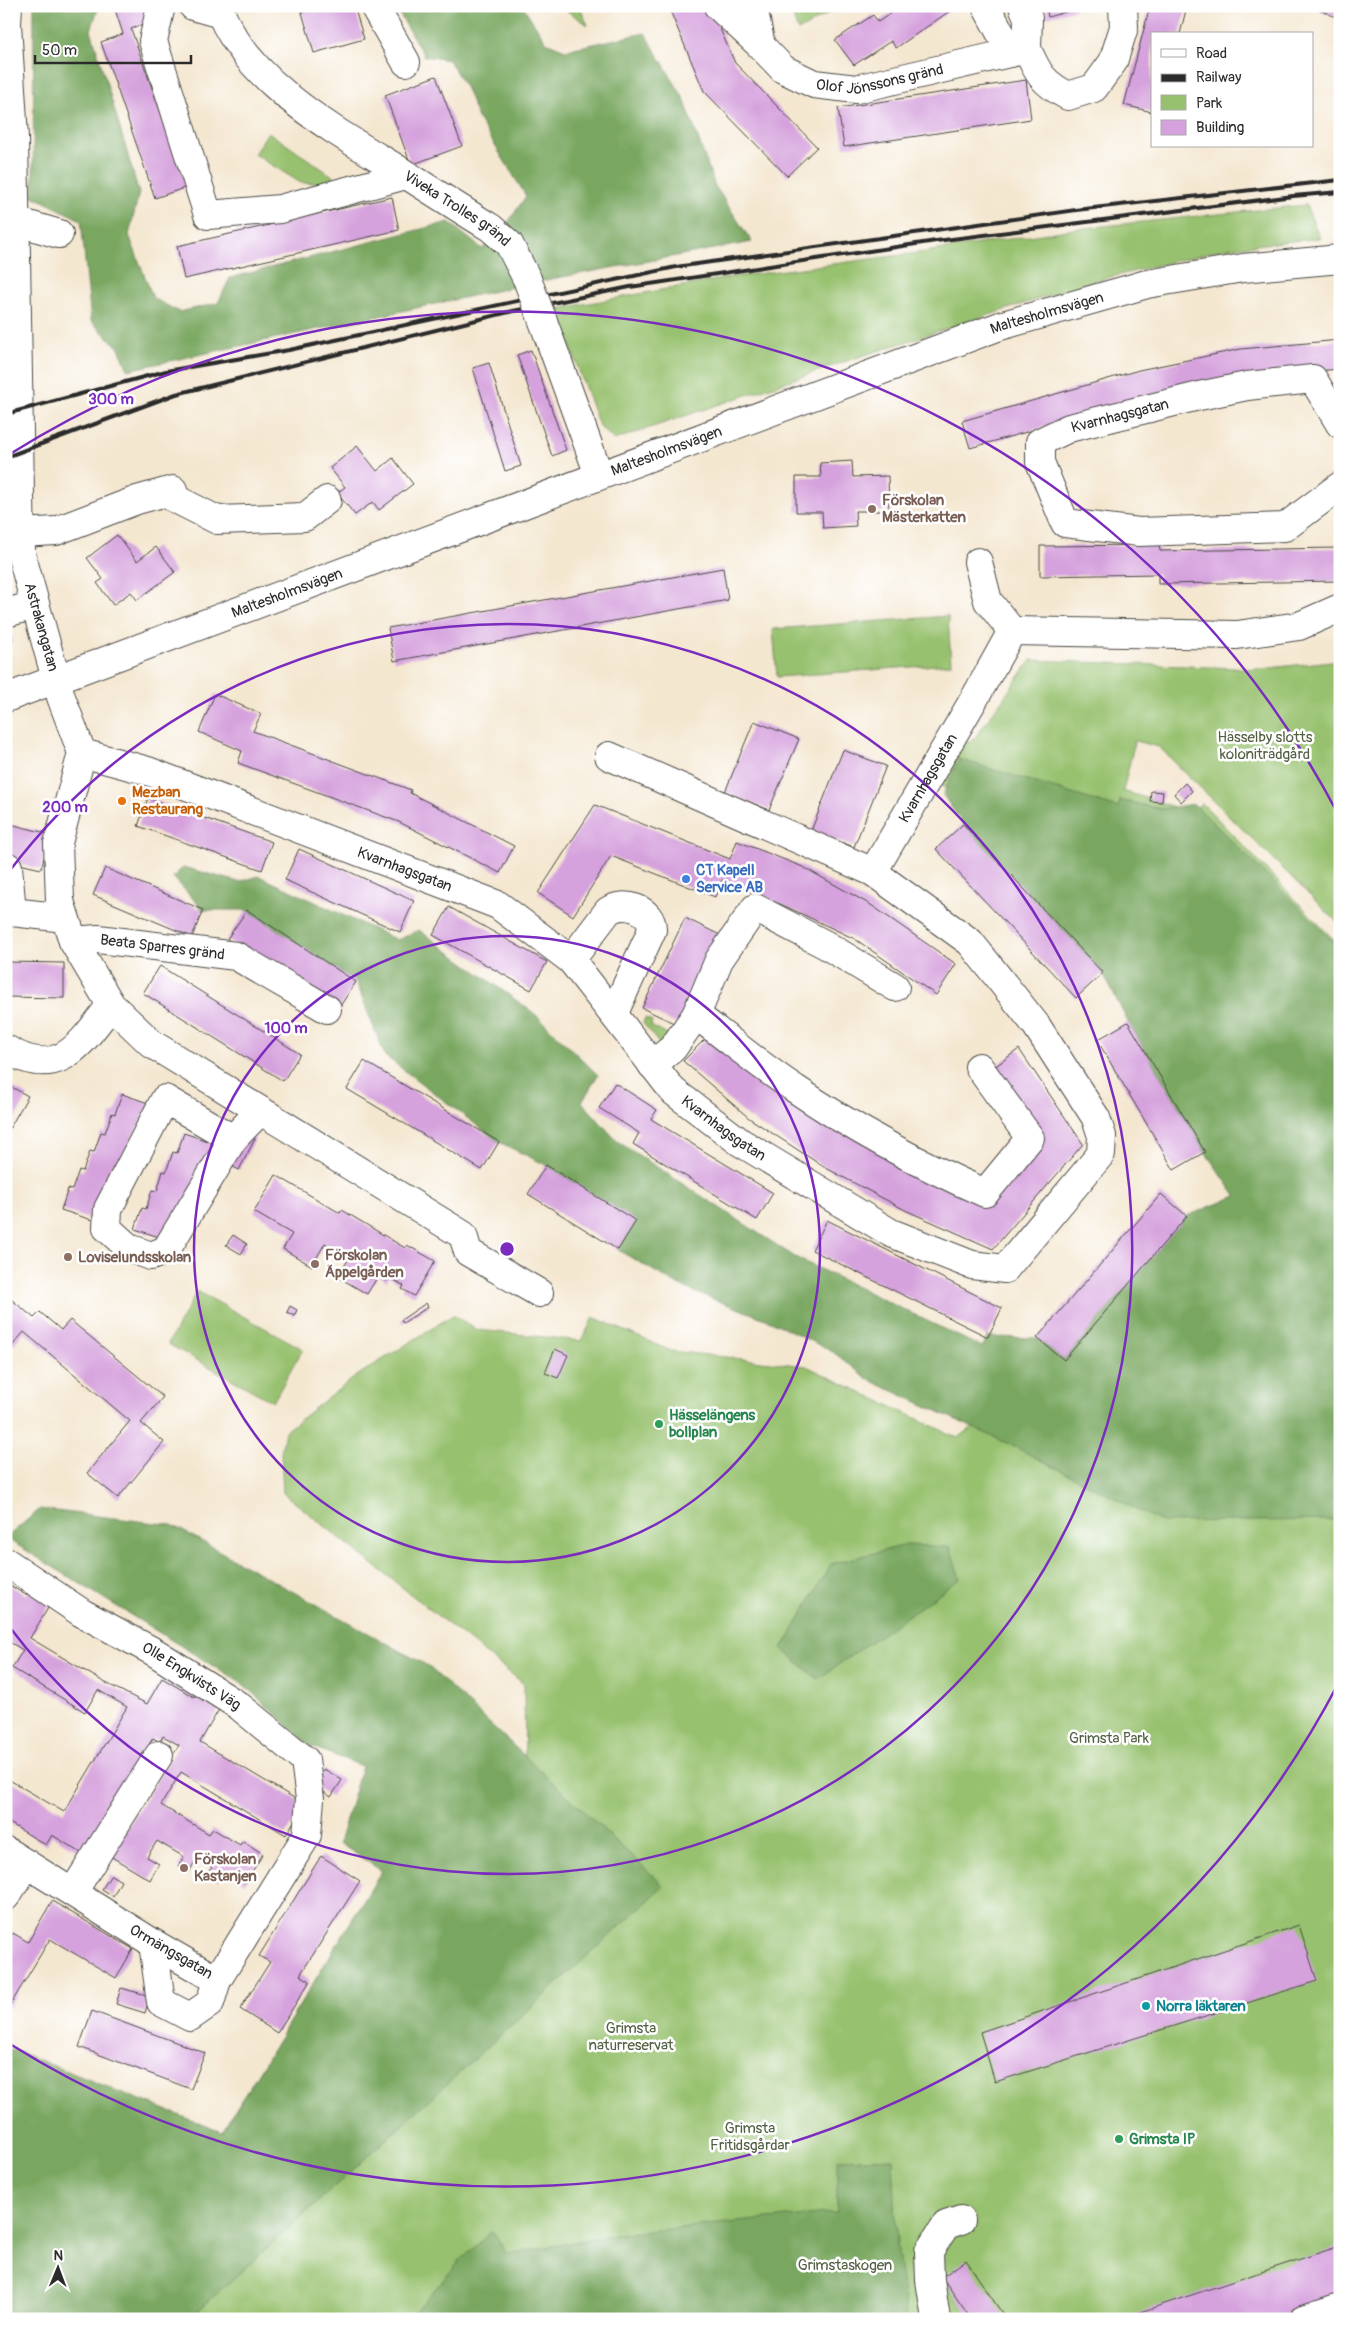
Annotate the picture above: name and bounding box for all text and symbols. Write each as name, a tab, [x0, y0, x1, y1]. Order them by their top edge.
scale bar	[35, 32, 191, 64]
legend	[1151, 32, 1314, 148]
text: 50 m	[42, 41, 77, 60]
text: Road	[1196, 44, 1227, 63]
street label: Olof Jönssons gränd	[815, 59, 945, 99]
text: Railway	[1196, 68, 1242, 87]
text: Park	[1196, 94, 1223, 113]
text: Building	[1196, 118, 1244, 137]
street label: Viveka Trolles gränd	[400, 166, 515, 251]
street label: Maltesholmsvägen	[987, 287, 1106, 338]
text: 300 m	[88, 390, 134, 409]
street label: Kvarnhagsgatan	[1069, 395, 1171, 437]
street label: Maltesholmsvägen	[608, 421, 724, 480]
place label: Förskolan Mästerkatten	[882, 491, 966, 527]
marker: Förskolan Mästerkatten	[866, 503, 878, 515]
street label: Maltesholmsvägen	[229, 563, 345, 622]
street label: Astrakangatan	[20, 580, 63, 673]
park label: Hässelby slotts koloniträdgård	[1217, 728, 1313, 764]
street label: Kvarnhagsgatan	[894, 730, 961, 826]
place label: Mezban Restaurang	[132, 783, 203, 819]
marker: Mezban Restaurang	[116, 795, 128, 807]
text: 200 m	[42, 798, 88, 817]
street label: Kvarnhagsgatan	[355, 843, 455, 896]
place label: CT Kapell Service AB	[696, 861, 764, 897]
marker: CT Kapell Service AB	[680, 873, 692, 885]
street label: Beata Sparres gränd	[99, 930, 226, 964]
text: 100 m	[265, 1019, 307, 1038]
street label: Kvarnhagsgatan	[677, 1091, 769, 1165]
centre of rings	[498, 1240, 516, 1258]
place label: Förskolan Äppelgården	[325, 1246, 404, 1282]
place label: Loviselundsskolan	[78, 1248, 192, 1267]
marker: Loviselundsskolan	[62, 1251, 74, 1263]
marker: Förskolan Äppelgården	[309, 1258, 321, 1270]
place label: Hässelängens bollplan	[669, 1406, 755, 1442]
marker: Hässelängens bollplan	[653, 1418, 665, 1430]
street label: Olle Engkvists Väg	[139, 1638, 245, 1714]
park label: Grimsta Park	[1069, 1729, 1150, 1748]
place label: Förskolan Kastanjen	[194, 1850, 257, 1886]
marker: Förskolan Kastanjen	[178, 1862, 190, 1874]
street label: Ormängsgatan	[126, 1920, 216, 1984]
place label: Norra läktaren	[1156, 1997, 1246, 2016]
marker: Norra läktaren	[1140, 2000, 1152, 2012]
park label: Grimsta naturreservat	[588, 2019, 675, 2055]
park label: Grimsta Fritidsgårdar	[710, 2119, 791, 2155]
place label: Grimsta IP	[1129, 2130, 1195, 2149]
marker: Grimsta IP	[1113, 2133, 1125, 2145]
north arrow	[32, 2242, 82, 2292]
text: N	[53, 2247, 63, 2264]
park label: Grimstaskogen	[798, 2256, 892, 2275]

